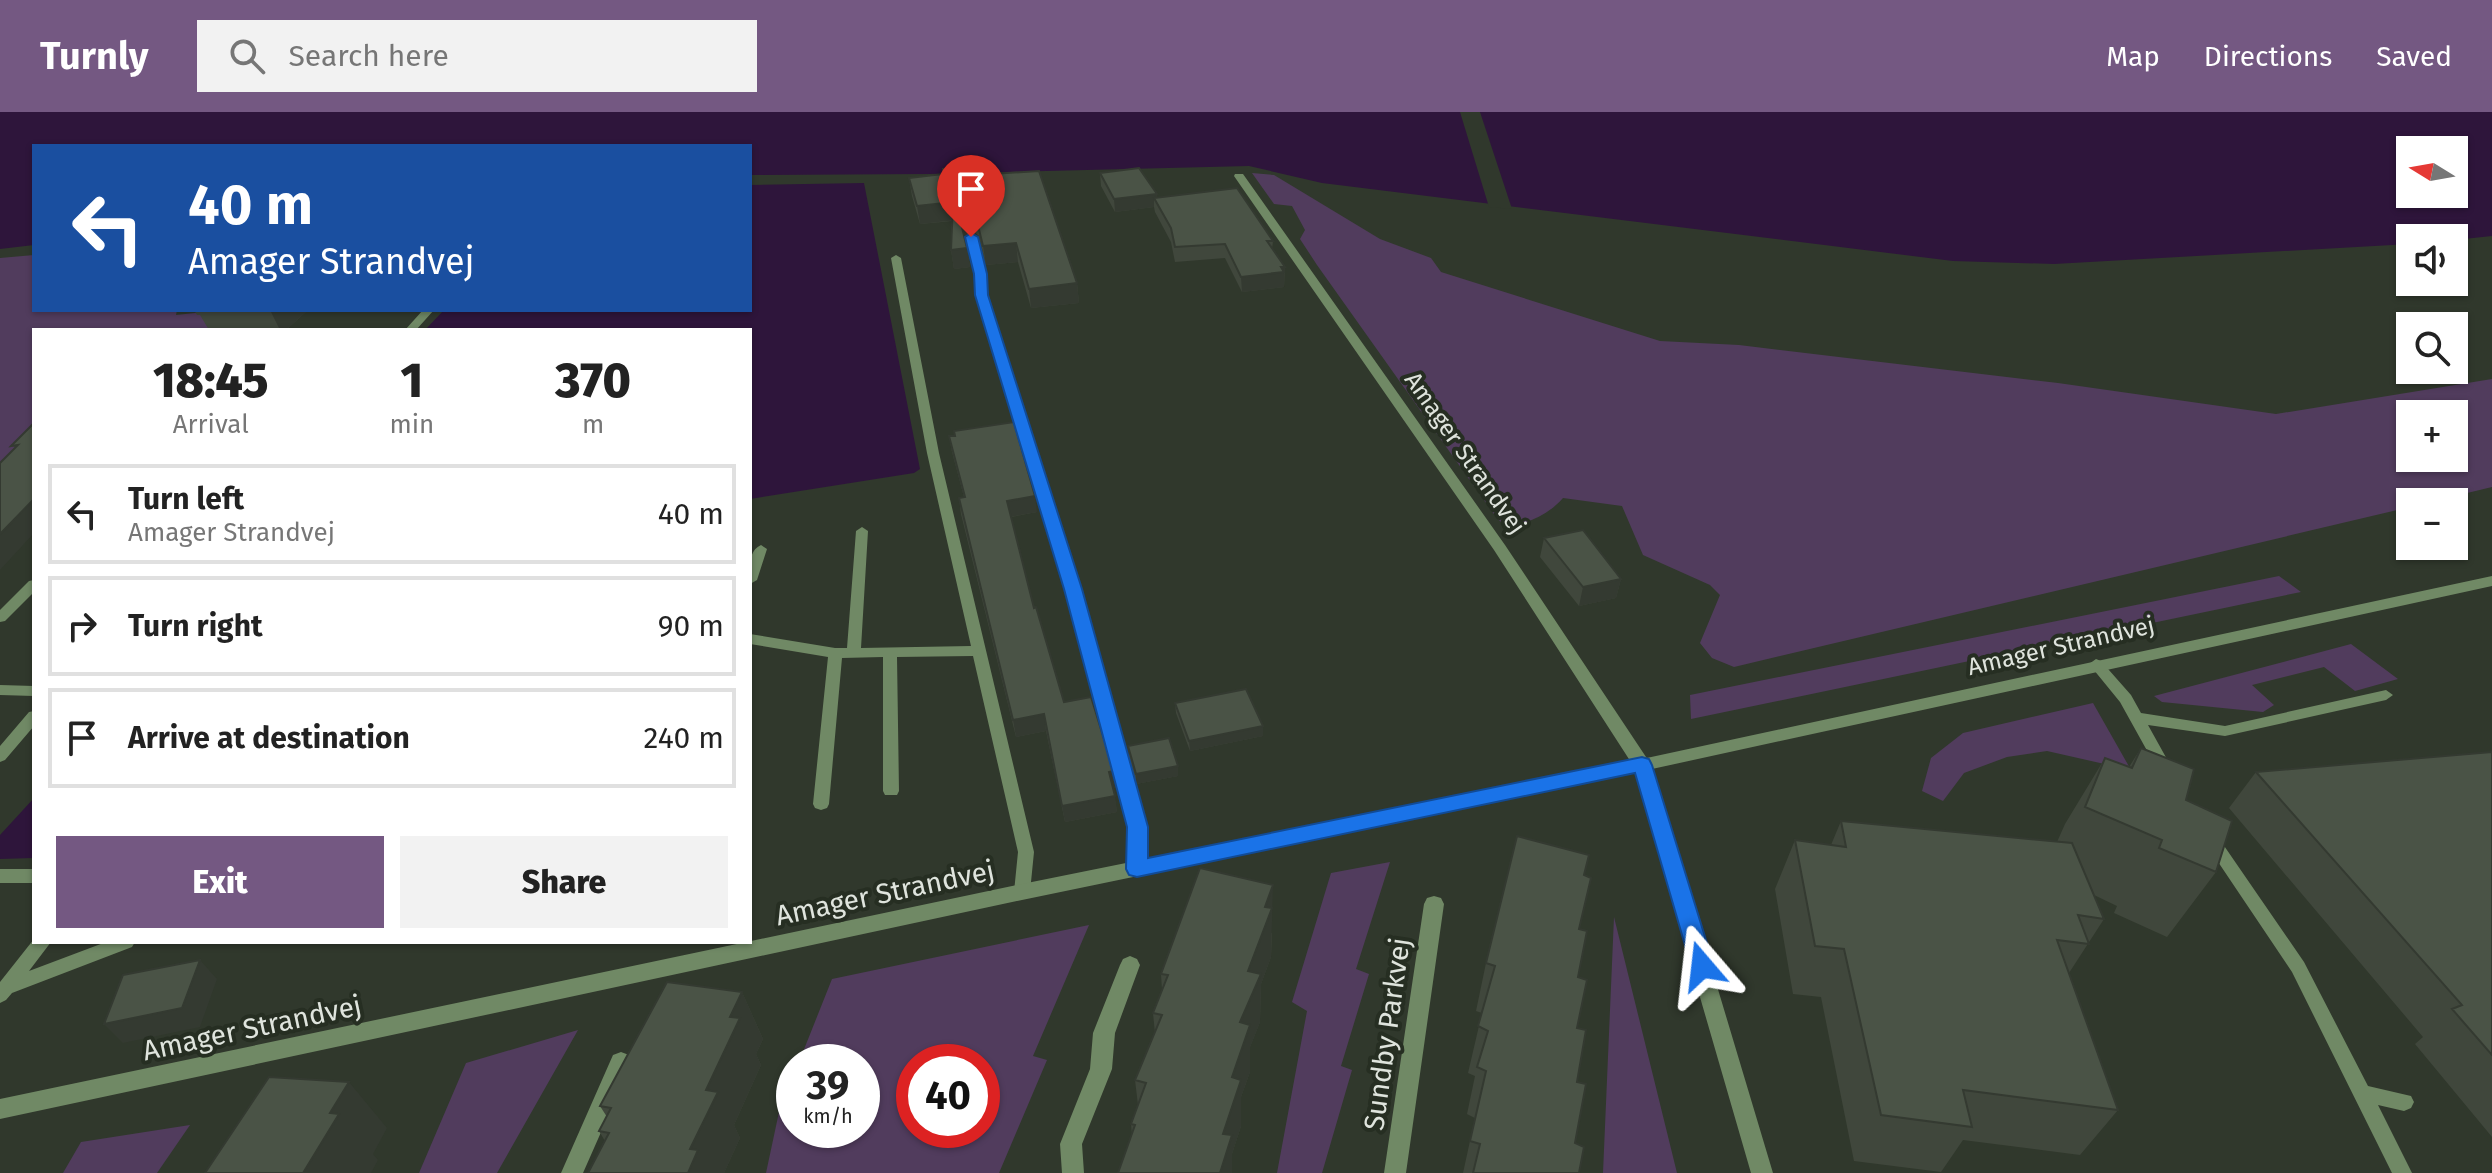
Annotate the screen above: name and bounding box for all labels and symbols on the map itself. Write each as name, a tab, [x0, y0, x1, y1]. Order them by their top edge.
north arrow	[2396, 136, 2468, 208]
pin	[937, 155, 1005, 237]
street label: Amager Strandvej	[1399, 367, 1531, 539]
street label: Amager Strandvej	[1965, 611, 2157, 681]
street label: Amager Strandvej	[773, 854, 997, 932]
position arrow	[1660, 924, 1744, 1008]
street label: Sundby Parkvej	[1357, 936, 1417, 1132]
street label: Amager Strandvej	[140, 989, 364, 1067]
speed limit sign: 40	[896, 1044, 1000, 1148]

